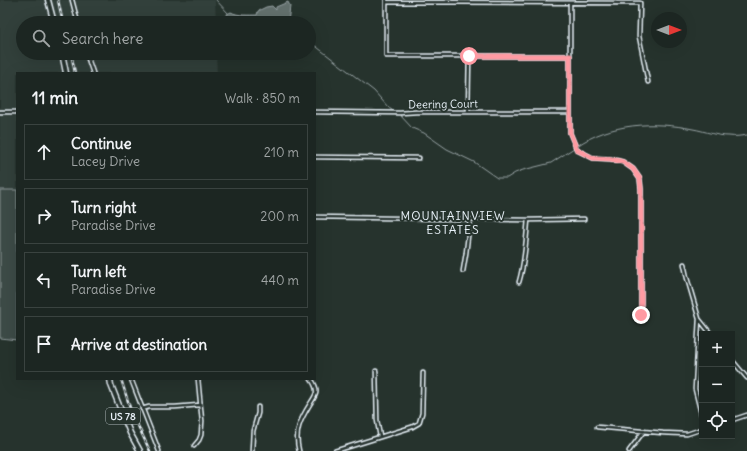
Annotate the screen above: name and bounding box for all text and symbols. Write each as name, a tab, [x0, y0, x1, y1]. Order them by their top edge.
north arrow	[651, 12, 687, 48]
search box	[16, 16, 316, 60]
icon: search	[30, 27, 52, 49]
text: Search here	[62, 29, 143, 48]
route start	[460, 47, 478, 65]
text: 11 min	[32, 87, 78, 109]
text: Walk · 850 m	[225, 90, 300, 107]
street label: Deering Court	[408, 96, 478, 112]
text: Continue	[71, 134, 132, 153]
icon: ahead	[33, 141, 55, 163]
text: 210 m	[264, 144, 299, 161]
text: Lacey Drive	[71, 153, 140, 170]
text: Turn right	[71, 198, 136, 217]
icon: right	[33, 205, 55, 227]
text: 200 m	[260, 208, 299, 225]
district label: MOUNTAINVIEW ESTATES	[400, 208, 506, 237]
text: Paradise Drive	[71, 217, 156, 234]
text: Turn left	[71, 262, 126, 281]
icon: left	[33, 269, 55, 291]
text: 440 m	[261, 272, 299, 289]
text: Paradise Drive	[71, 281, 156, 298]
route end	[632, 306, 650, 324]
map controls	[699, 331, 735, 439]
button: +	[699, 331, 735, 367]
icon: arrive	[33, 333, 55, 355]
text: Arrive at destination	[71, 335, 207, 354]
button: −	[699, 367, 735, 403]
button: locate	[699, 403, 735, 439]
road number: US 78	[106, 408, 140, 424]

